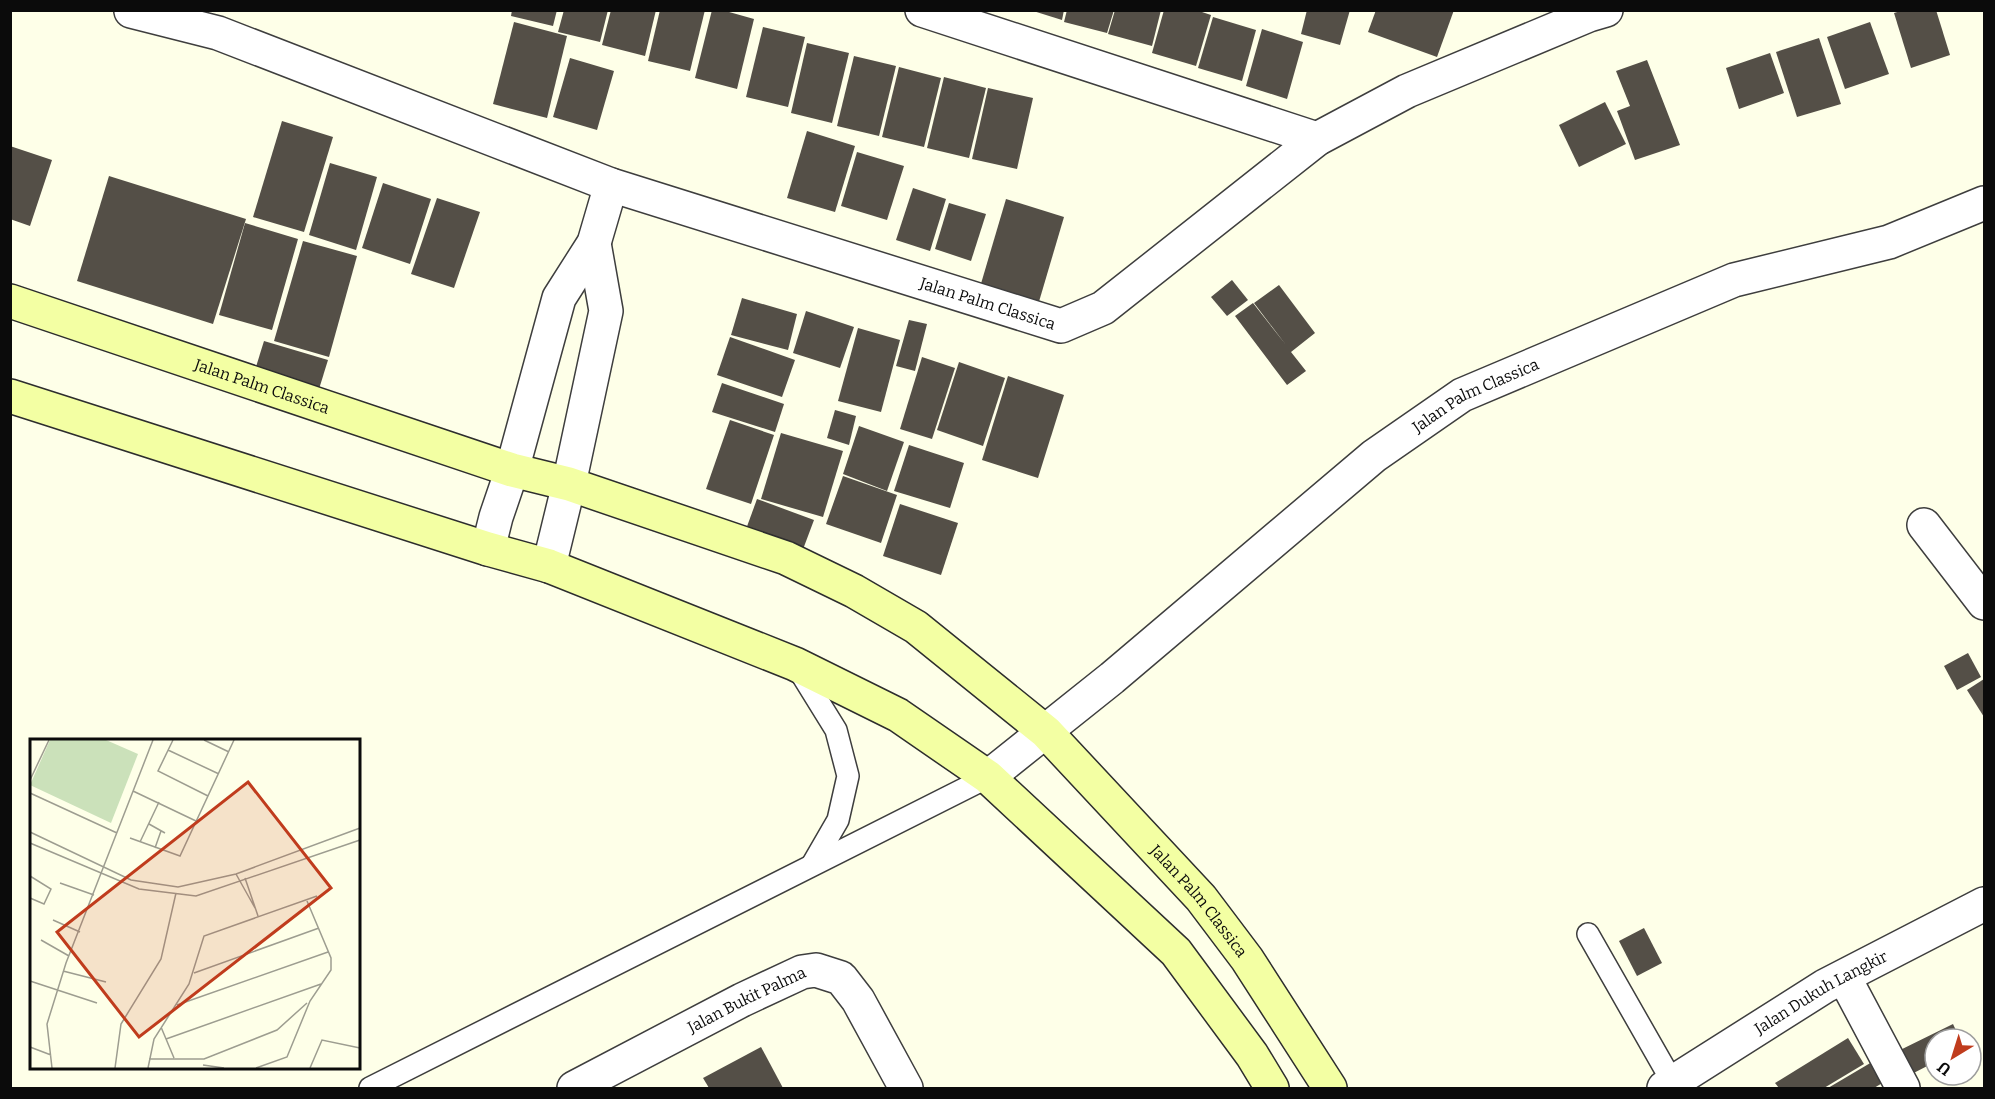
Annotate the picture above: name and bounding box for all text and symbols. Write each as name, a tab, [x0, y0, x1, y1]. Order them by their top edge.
street label: Jalan Palm Classica	[917, 273, 1058, 333]
street label: Jalan Palm Classica	[191, 354, 332, 417]
street label: Jalan Palm Classica	[1408, 354, 1542, 437]
inset map	[30, 739, 360, 1069]
street label: Jalan Palm Classica	[1146, 840, 1252, 961]
street label: Jalan Dukuh Langkir	[1750, 946, 1890, 1038]
street label: Jalan Bukit Palma	[683, 962, 809, 1037]
north arrow	[1923, 1027, 1983, 1087]
text: U	[1933, 1057, 1955, 1080]

